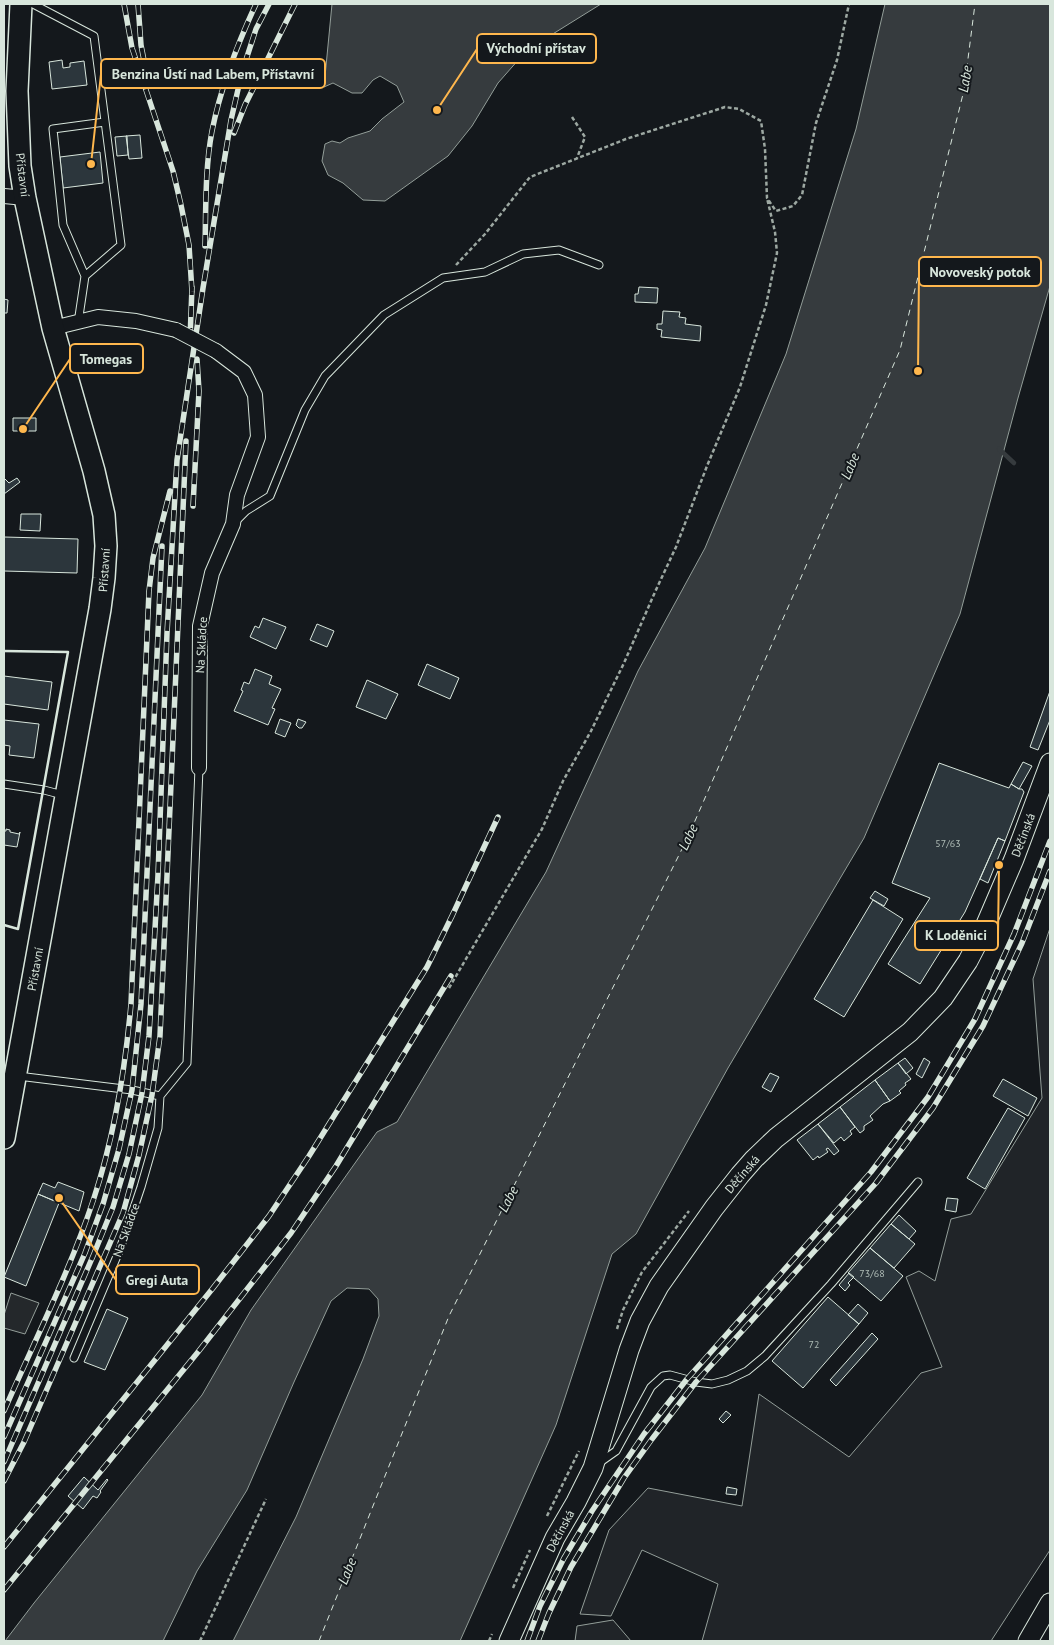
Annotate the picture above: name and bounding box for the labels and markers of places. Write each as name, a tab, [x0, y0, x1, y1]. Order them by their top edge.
callout: Východní přístav	[477, 34, 596, 63]
callout: Benzina Ústí nad Labem, Přístavní	[101, 59, 325, 88]
callout: Novoveský potok	[919, 257, 1041, 286]
callout: Tomegas	[70, 344, 143, 373]
callout: K Loděnici	[915, 921, 998, 950]
callout: Gregi Auta	[116, 1265, 199, 1294]

